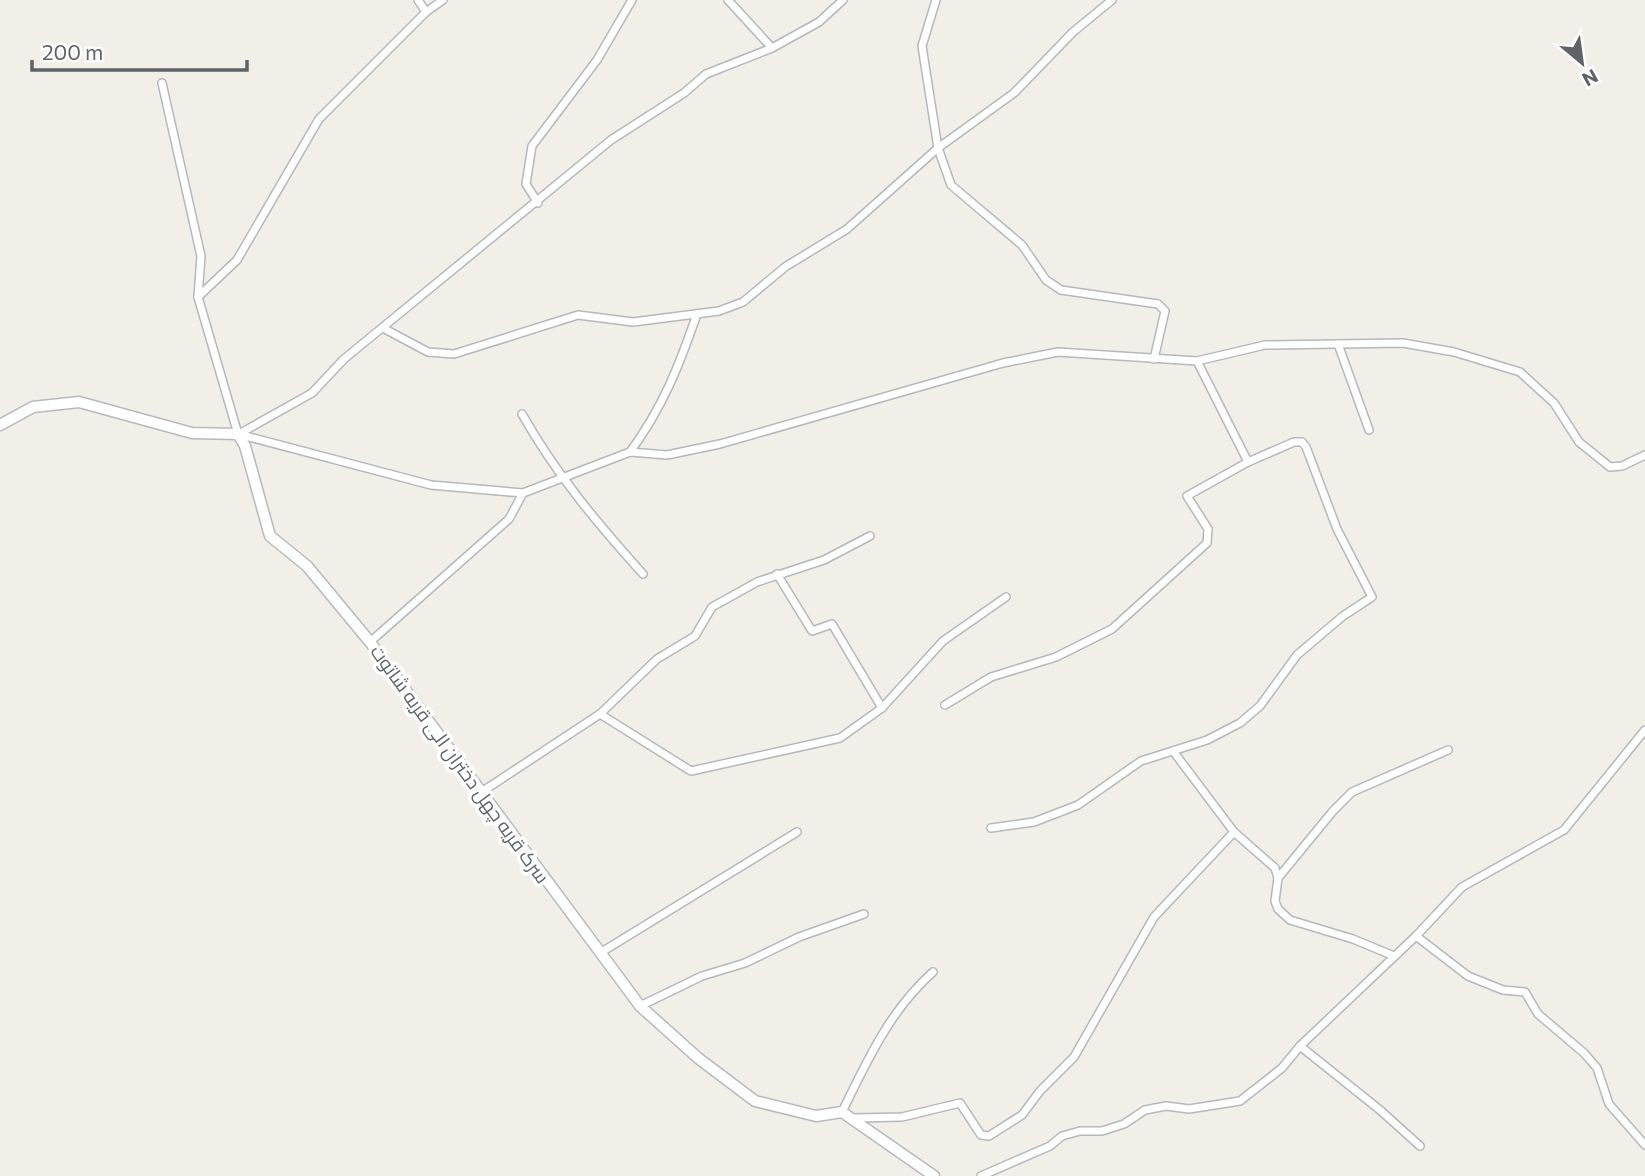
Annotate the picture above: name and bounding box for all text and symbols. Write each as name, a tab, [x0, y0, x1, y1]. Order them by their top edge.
scale bar	[32, 28, 247, 72]
north arrow	[1547, 28, 1617, 98]
text: 200 m	[42, 39, 103, 64]
text: N	[1579, 65, 1602, 92]
street label: سرک قریه چهل دختران الی قریه شاتوت	[365, 640, 555, 889]

